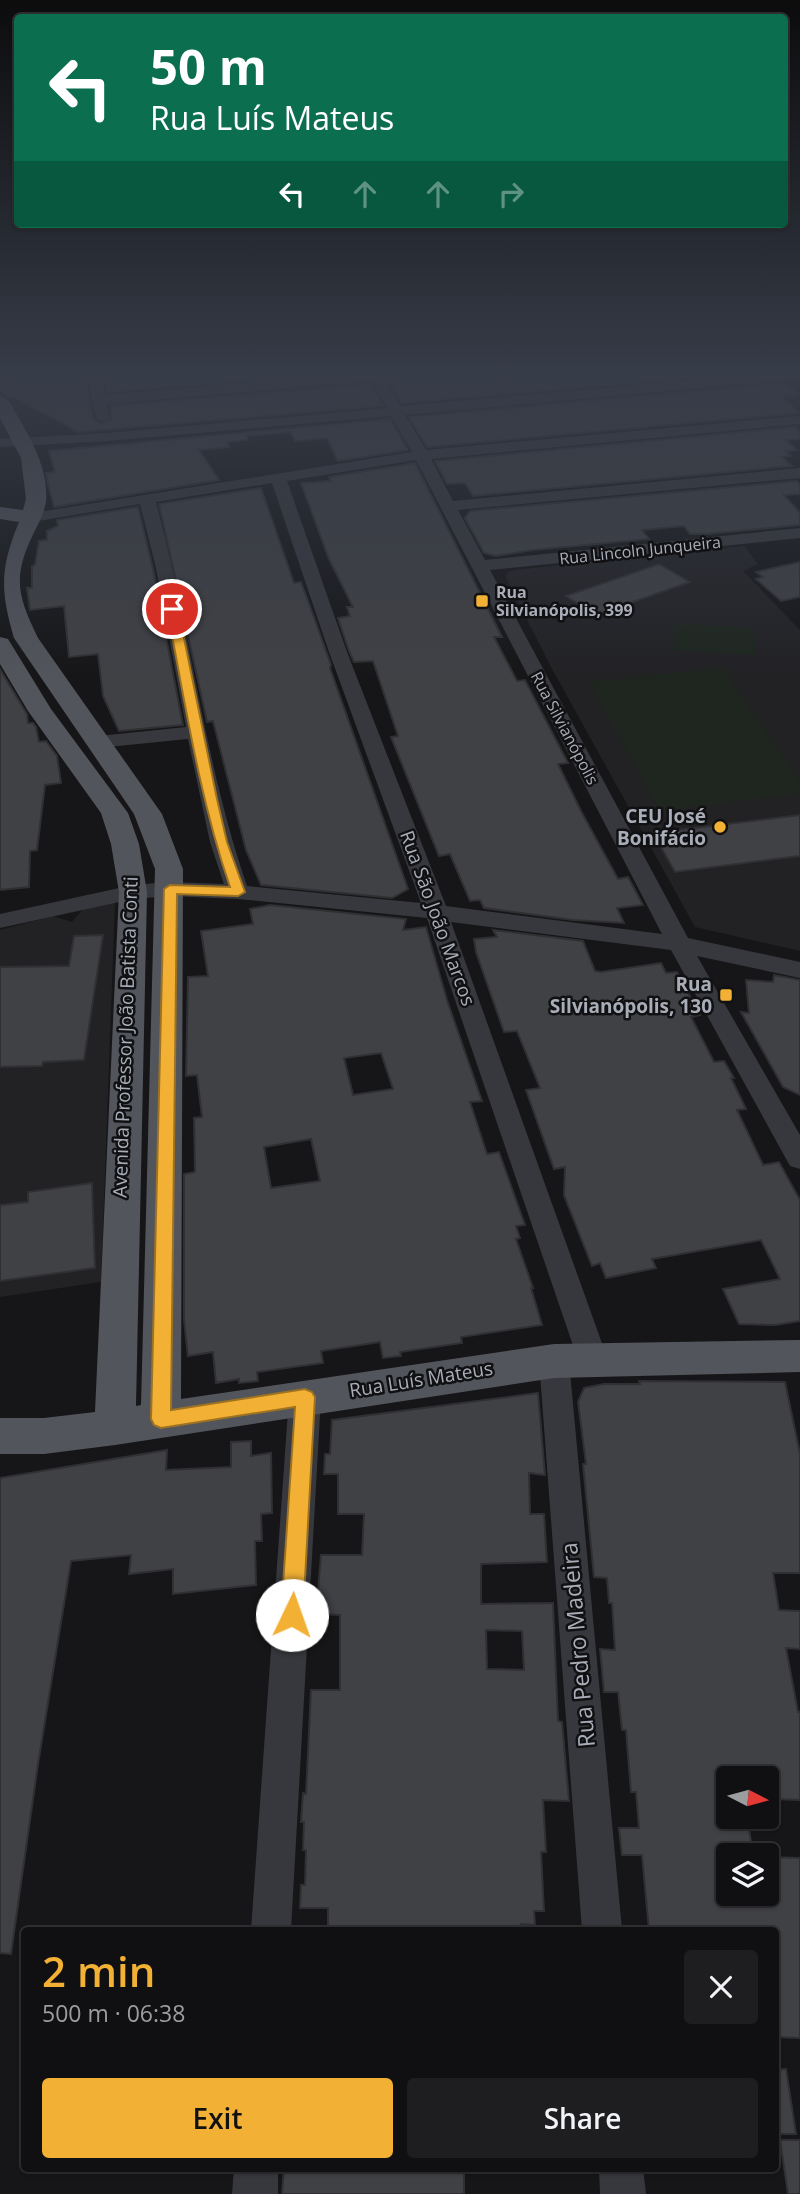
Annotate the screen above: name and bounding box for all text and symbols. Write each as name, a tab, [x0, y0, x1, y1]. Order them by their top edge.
text: 50 m	[150, 33, 267, 99]
icon: left	[35, 42, 126, 133]
text: Rua Luís Mateus	[150, 96, 394, 139]
icon: left	[273, 175, 311, 213]
icon: ahead	[346, 175, 384, 213]
icon: ahead	[419, 175, 457, 213]
icon: right	[492, 175, 530, 213]
street label: Rua Lincoln Junqueira	[558, 531, 722, 569]
pin	[142, 579, 202, 639]
place label: Rua Silvianópolis, 399	[496, 581, 633, 621]
icon: arrive	[153, 590, 191, 628]
marker: Rua Silvianópolis, 399	[474, 593, 490, 609]
street label: Rua Silvianópolis	[526, 668, 604, 788]
place label: CEU José Bonifácio	[617, 803, 706, 851]
marker: CEU José Bonifácio	[712, 819, 728, 835]
street label: Rua São João Marcos	[394, 827, 482, 1009]
street label: Avenida Professor João Batista Conti	[106, 876, 144, 1198]
place label: Rua Silvianópolis, 130	[550, 971, 712, 1019]
marker: Rua Silvianópolis, 130	[718, 987, 734, 1003]
street label: Rua Luís Mateus	[347, 1355, 495, 1403]
street label: Rua Pedro Madeira	[552, 1541, 602, 1749]
position arrow	[255, 1578, 329, 1652]
north arrow	[716, 1766, 779, 1829]
map controls	[716, 1766, 779, 1906]
button: layers	[716, 1843, 779, 1906]
text: 2 min	[42, 1942, 155, 1999]
button: close	[684, 1950, 758, 2024]
text: 500 m · 06:38	[42, 1997, 185, 2029]
button: Exit	[42, 2078, 393, 2158]
button: Share	[407, 2078, 758, 2158]

